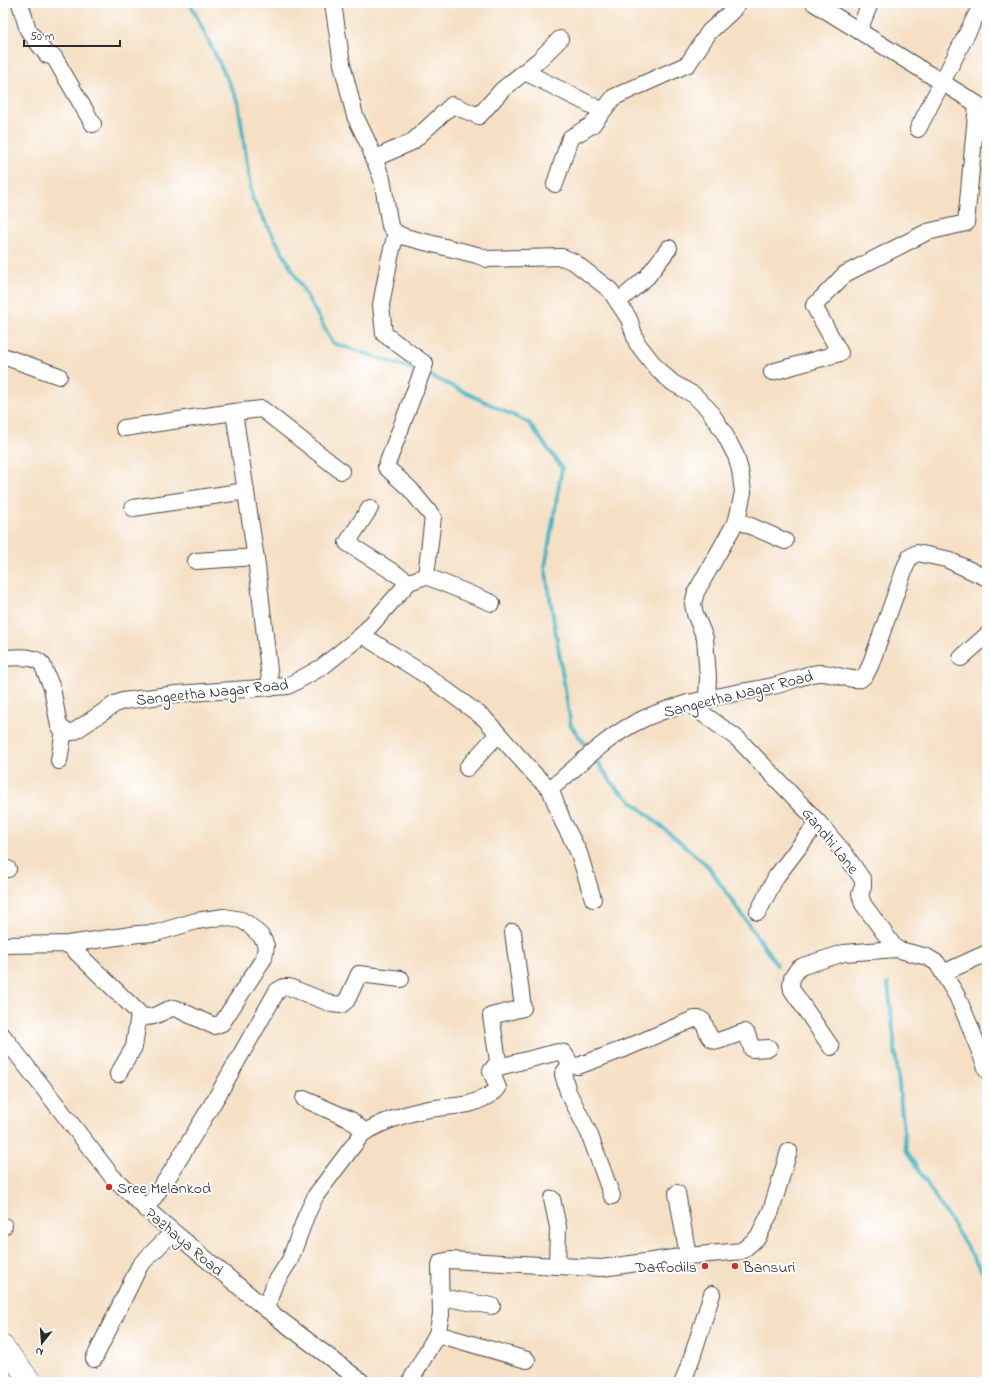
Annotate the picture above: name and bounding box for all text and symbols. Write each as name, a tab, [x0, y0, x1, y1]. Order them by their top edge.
scale bar	[24, 22, 120, 48]
text: 50 m	[30, 28, 54, 46]
street label: Sangeetha Nagar Road	[661, 665, 816, 725]
street label: Sangeetha Nagar Road	[135, 673, 290, 713]
street label: Gandhi Lane	[795, 803, 864, 880]
place label: Sree Melankod	[117, 1177, 211, 1201]
marker: Sree Melankod	[104, 1182, 114, 1192]
street label: Pazhaya Road	[139, 1202, 228, 1283]
place label: Daffodils	[634, 1256, 697, 1280]
place label: Bansuri	[742, 1256, 796, 1280]
marker: Daffodils	[700, 1261, 710, 1271]
marker: Bansuri	[730, 1261, 740, 1271]
north arrow	[22, 1323, 62, 1363]
text: N	[33, 1343, 45, 1360]

